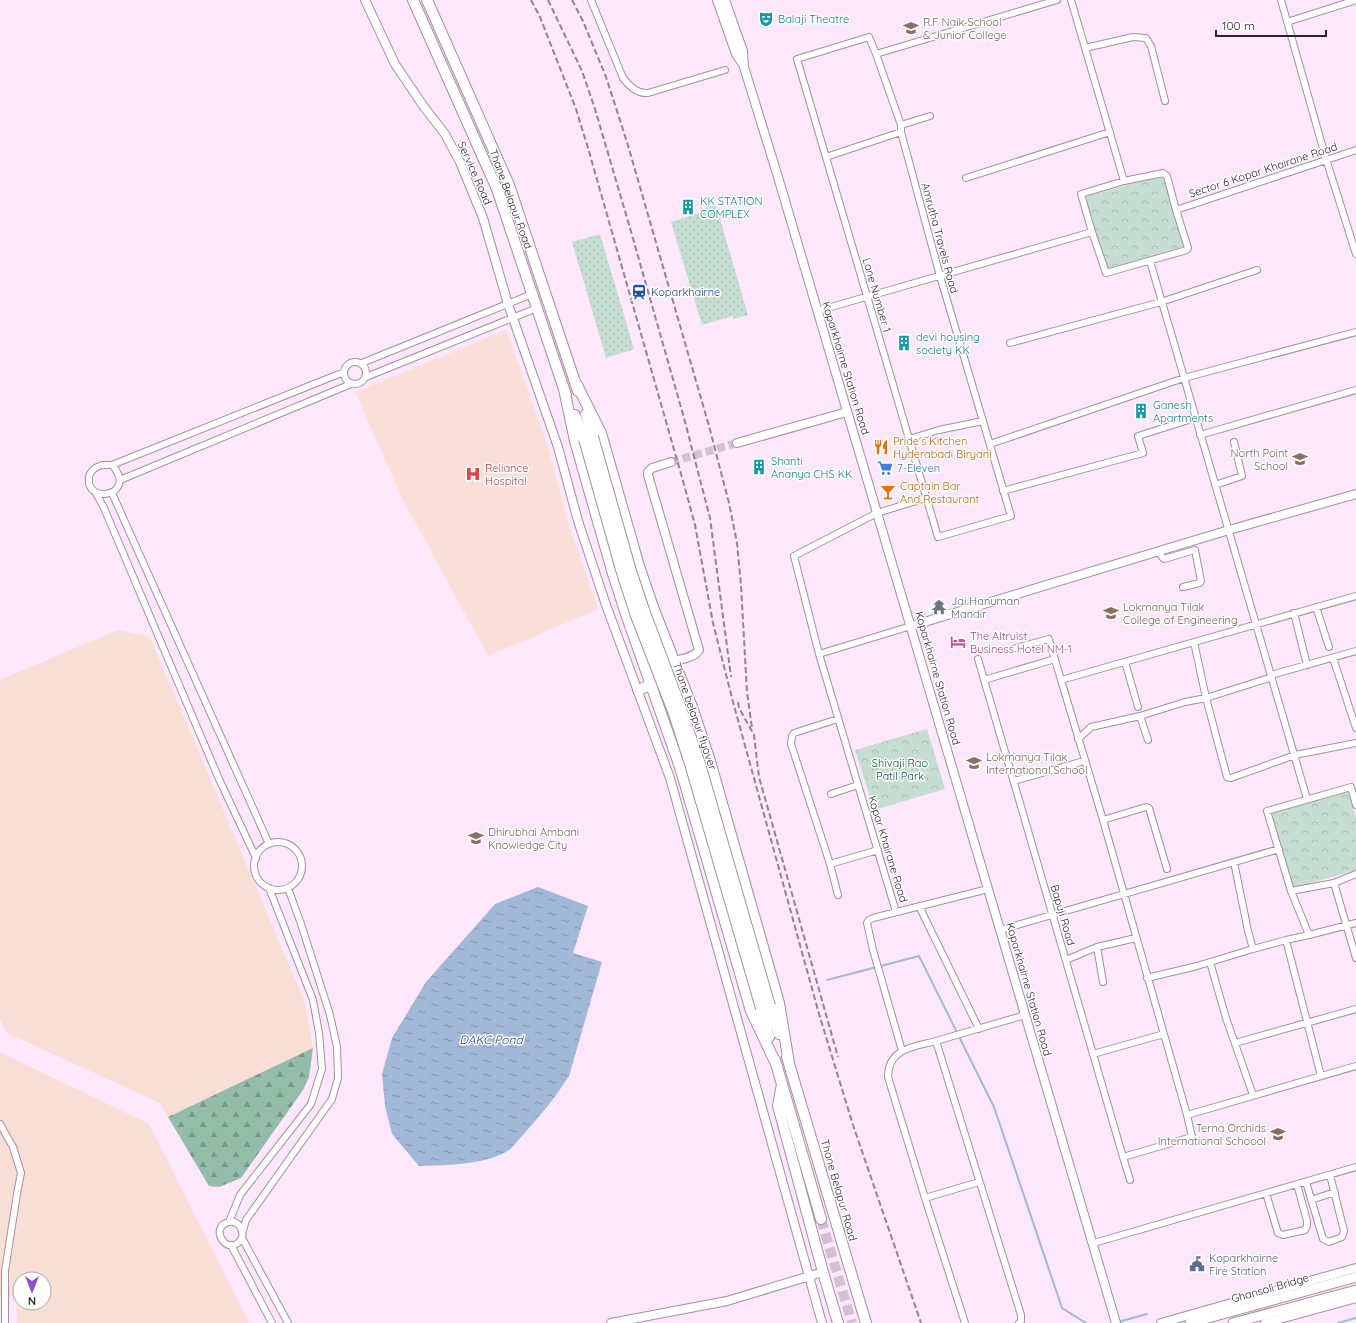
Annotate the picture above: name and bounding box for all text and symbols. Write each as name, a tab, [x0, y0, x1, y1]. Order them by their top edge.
theatre icon: Balaji Theatre	[757, 10, 775, 28]
place label: Balaji Theatre	[778, 12, 849, 26]
scale bar	[1216, 12, 1326, 38]
place label: R.F Naik School & Junior College	[923, 15, 1006, 42]
text: 100 m	[1222, 18, 1255, 33]
school or university icon: R.F Naik School & Junior College	[902, 19, 920, 37]
street label: Service Road	[455, 139, 495, 207]
street label: Sector 6 Kopar Khairane Road	[1187, 139, 1339, 201]
street label: Thane Belapur Road	[486, 147, 536, 251]
street label: Amrutha Travels Road	[919, 181, 961, 295]
place label: KK STATION COMPLEX	[700, 194, 763, 221]
building icon: KK STATION COMPLEX	[679, 198, 697, 216]
street label: Lane Number 1	[860, 256, 894, 334]
station icon: Koparkhairne	[630, 283, 648, 301]
place label: Koparkhairne	[651, 285, 720, 299]
street label: Koparkhairne Station Road	[819, 300, 873, 436]
place label: devi housing society KK	[916, 330, 980, 357]
building icon: devi housing society KK	[895, 334, 913, 352]
place label: Ganesh Apartments	[1153, 398, 1213, 425]
building icon: Ganesh Apartments	[1132, 402, 1150, 420]
place label: Pride's Kitchen Hyderabadi Biryani	[893, 434, 992, 461]
restaurant icon: Pride's Kitchen Hyderabadi Biryani	[872, 438, 890, 456]
place label: North Point School	[1231, 446, 1288, 473]
school or university icon: North Point School	[1291, 450, 1309, 468]
place label: Shanti Ananya CHS KK	[771, 454, 853, 481]
building icon: Shanti Ananya CHS KK	[750, 458, 768, 476]
supermarket icon: 7-Eleven	[876, 459, 894, 477]
place label: Reliance Hospital	[485, 461, 528, 488]
place label: 7-Eleven	[897, 461, 940, 475]
hospital icon: Reliance Hospital	[464, 465, 482, 483]
place label: Captain Bar And Restaurant	[900, 479, 980, 506]
bar icon: Captain Bar And Restaurant	[879, 483, 897, 501]
place label: Jai Hanuman Mandir	[951, 594, 1020, 621]
temple icon: Jai Hanuman Mandir	[930, 598, 948, 616]
place label: Lokmanya Tilak College of Engineering	[1123, 600, 1238, 627]
school or university icon: Lokmanya Tilak College of Engineering	[1102, 604, 1120, 622]
street label: Koparkhairne Station Road	[912, 610, 964, 746]
place label: The Altruist Business Hotel NM-1	[970, 629, 1072, 656]
hotel icon: The Altruist Business Hotel NM-1	[949, 633, 967, 651]
street label: Thane belapur flyover	[670, 660, 720, 772]
place label: Lokmanya Tilak International School	[986, 750, 1088, 777]
school or university icon: Lokmanya Tilak International School	[965, 754, 983, 772]
park label: Shivaji Rao Patil Park	[872, 756, 928, 783]
street label: Kopar Khairane Road	[865, 794, 911, 904]
place label: Dhirubhai Ambani Knowledge City	[488, 825, 579, 852]
school or university icon: Dhirubhai Ambani Knowledge City	[467, 829, 485, 847]
street label: Bapuji Road	[1048, 883, 1078, 947]
street label: Koparkhairne Station Road	[1003, 921, 1055, 1057]
water label: DAKC Pond	[459, 1032, 525, 1047]
place label: Terna Orchids International Schoool	[1158, 1121, 1266, 1148]
school or university icon: Terna Orchids International Schoool	[1269, 1125, 1287, 1143]
street label: Thane Belapur Road	[818, 1138, 860, 1242]
place label: Koparkhairne Fire Station	[1209, 1251, 1278, 1278]
public building icon: Koparkhairne Fire Station	[1188, 1255, 1206, 1273]
street label: Ghansoli Bridge	[1230, 1270, 1310, 1306]
north arrow	[12, 1271, 52, 1311]
text: N	[28, 1294, 36, 1308]

